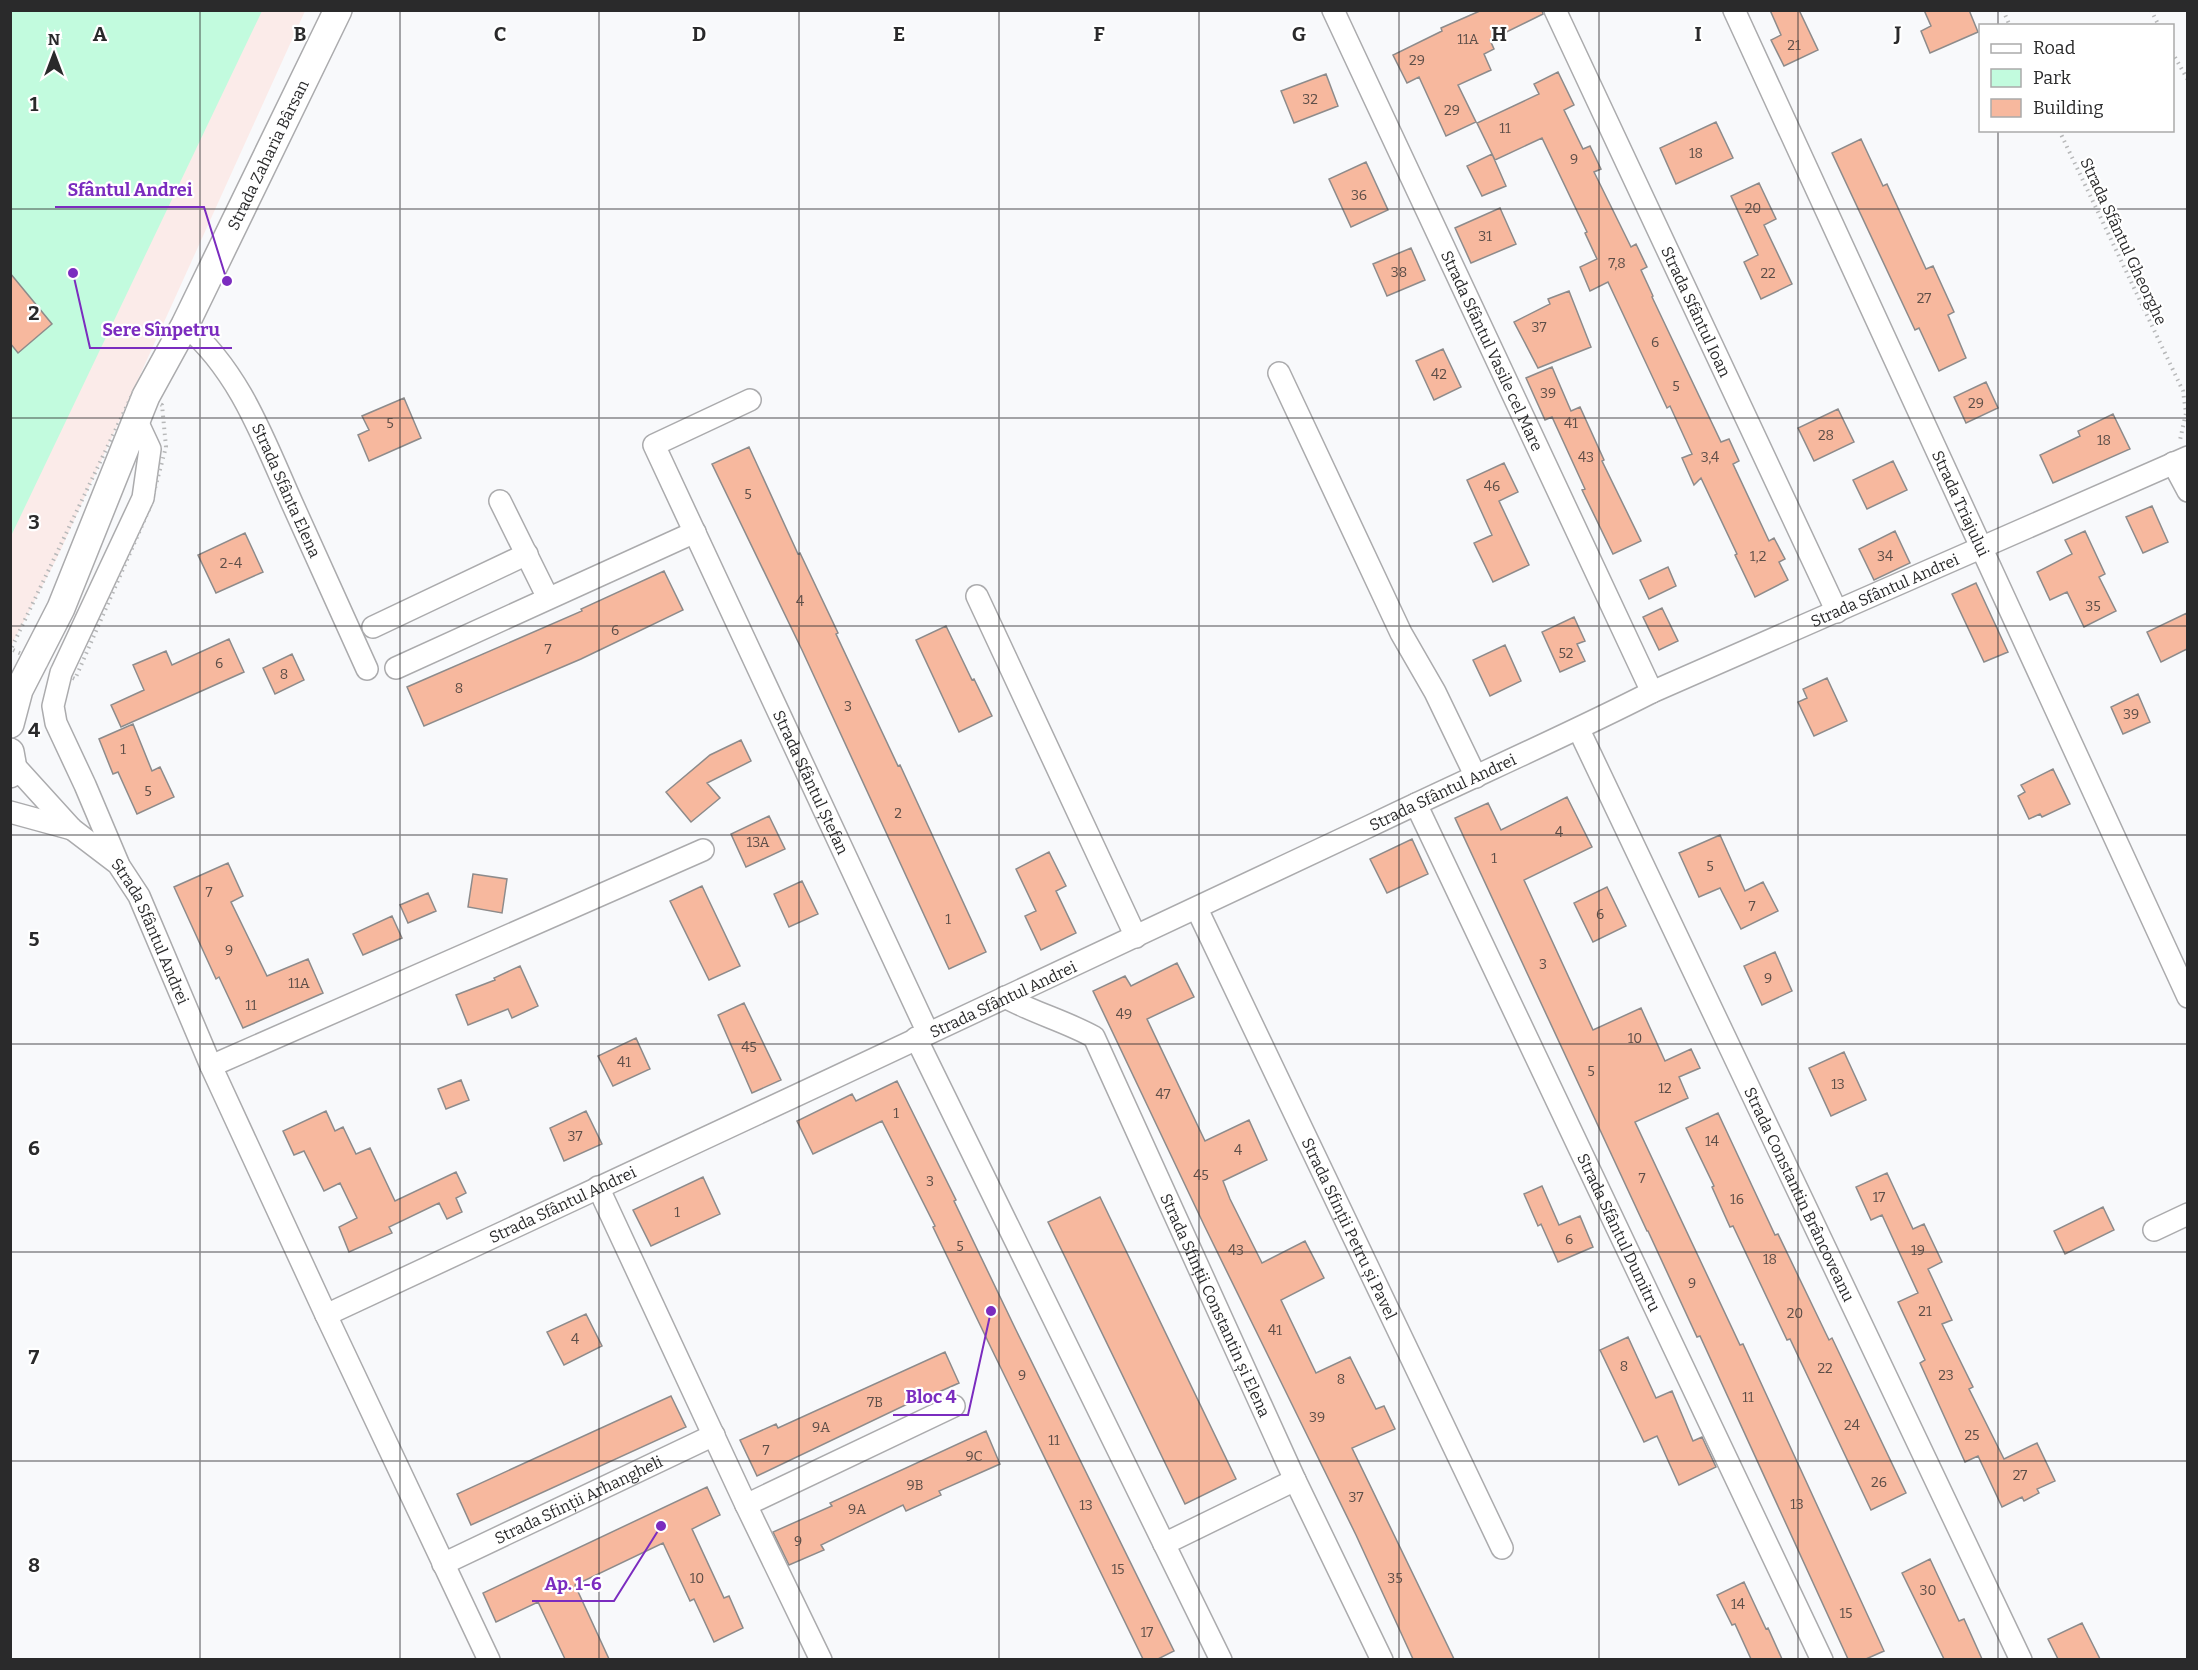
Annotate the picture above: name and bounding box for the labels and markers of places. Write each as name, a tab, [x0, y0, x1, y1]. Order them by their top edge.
callout: Sfântul Andrei	[55, 171, 204, 207]
callout: Sere Sînpetru	[90, 312, 232, 348]
callout: Bloc 4	[893, 1379, 968, 1415]
callout: Ap. 1-6	[532, 1565, 614, 1601]

